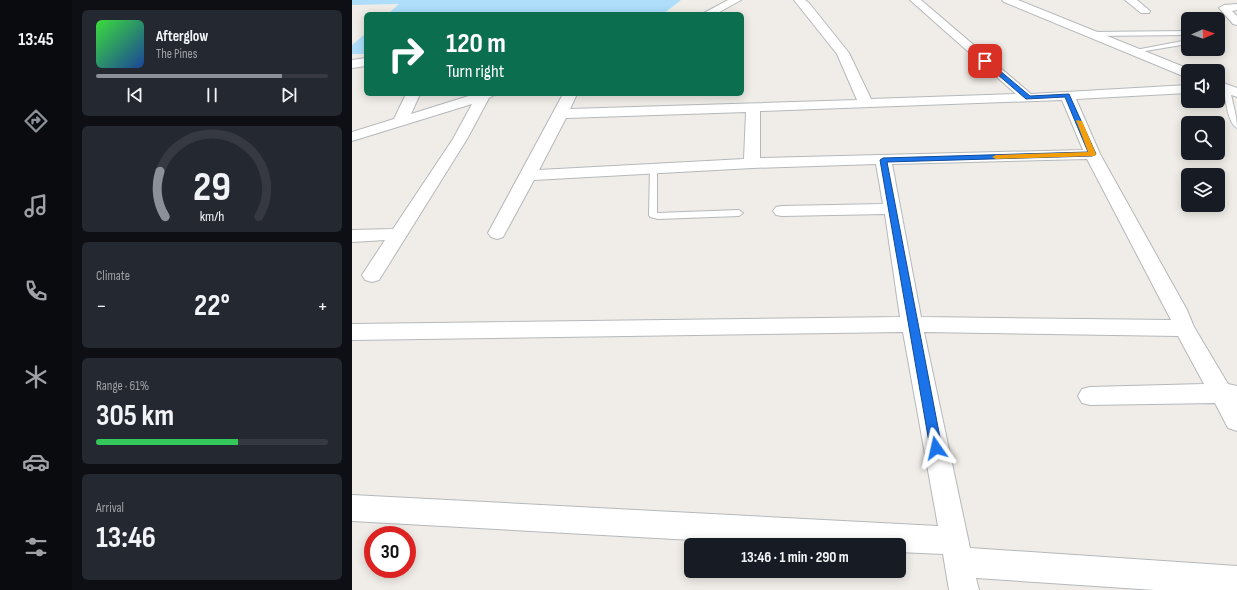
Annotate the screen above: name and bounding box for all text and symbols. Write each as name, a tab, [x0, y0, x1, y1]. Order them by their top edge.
north arrow	[1181, 12, 1225, 56]
map controls	[1181, 12, 1225, 212]
text: Afterglow	[156, 27, 208, 46]
text: 120 m	[446, 27, 506, 60]
icon: right	[380, 28, 432, 80]
text: 13:45	[18, 29, 54, 50]
pin	[968, 44, 1002, 78]
text: The Pines	[156, 46, 197, 62]
icon: arrive	[974, 50, 996, 72]
text: Turn right	[446, 61, 504, 82]
button: sound	[1181, 64, 1225, 108]
icon: previous	[124, 84, 146, 106]
icon: pause	[201, 84, 223, 106]
icon: next	[278, 84, 300, 106]
icon: directions	[22, 107, 50, 135]
button: search	[1181, 116, 1225, 160]
text: 29	[193, 163, 231, 212]
button: layers	[1181, 168, 1225, 212]
icon: music	[22, 192, 50, 220]
text: km/h	[200, 208, 224, 225]
text: Climate	[96, 268, 130, 284]
icon: phone	[22, 277, 50, 305]
text: 22°	[194, 288, 230, 324]
text: −	[96, 293, 107, 320]
text: +	[317, 293, 328, 320]
icon: climate	[22, 363, 50, 391]
text: Range · 61%	[96, 378, 149, 394]
text: 305 km	[96, 398, 174, 434]
position arrow	[915, 427, 957, 469]
icon: car	[22, 448, 50, 476]
text: Arrival	[96, 500, 124, 516]
text: 13:46	[96, 520, 156, 556]
speed limit sign: 30	[364, 526, 416, 578]
icon: filters	[22, 533, 50, 561]
text: 13:46 · 1 min · 290 m	[741, 548, 849, 567]

